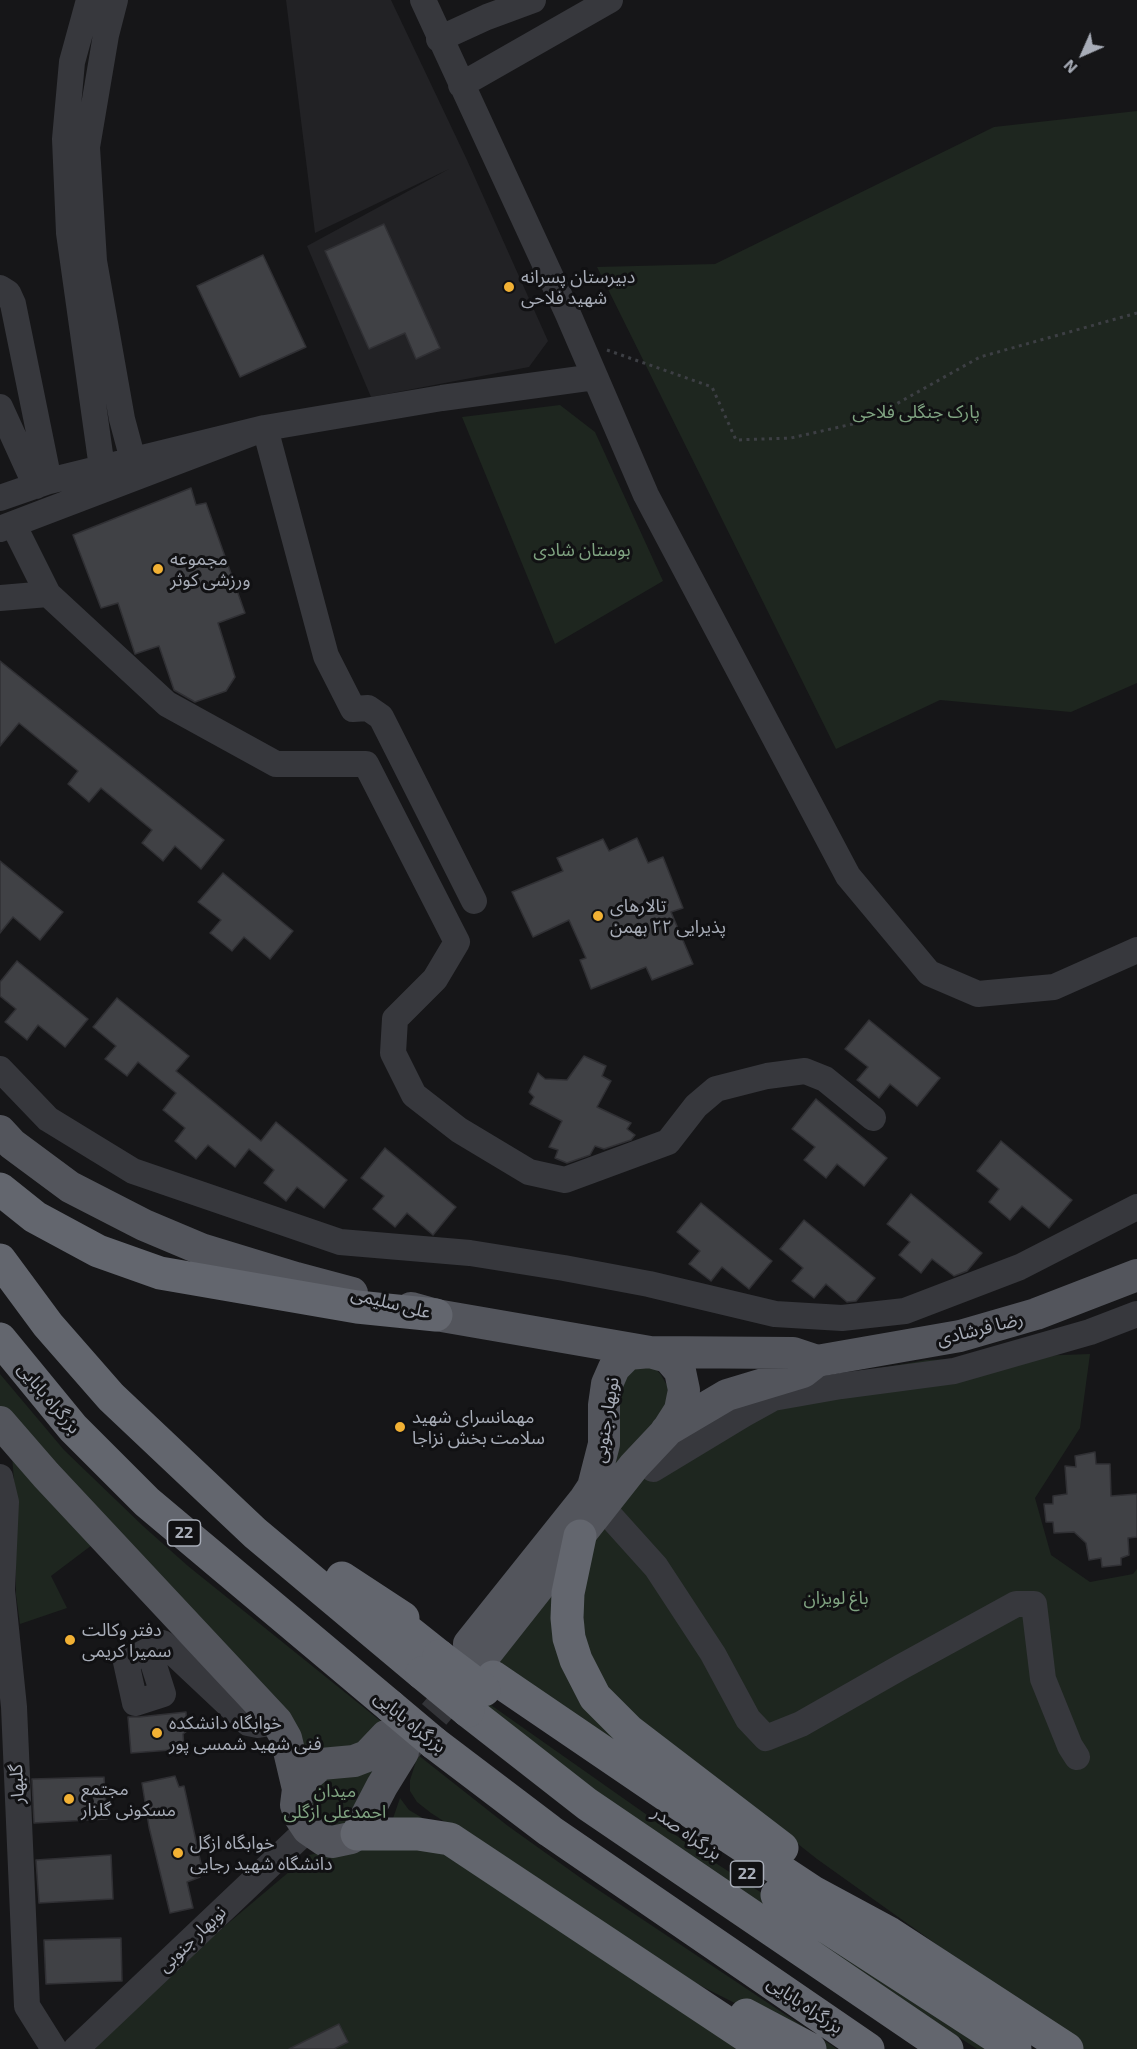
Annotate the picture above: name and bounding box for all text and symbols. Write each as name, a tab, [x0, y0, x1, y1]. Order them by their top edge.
north arrow	[1053, 24, 1113, 84]
text: N	[1059, 56, 1081, 78]
place label: دبیرستان پسرانه شهید فلاحی	[521, 266, 635, 308]
marker: دبیرستان پسرانه شهید فلاحی	[502, 280, 516, 294]
park label: پارک جنگلی فلاحی	[852, 401, 980, 423]
park label: بوستان شادی	[533, 539, 631, 561]
place label: مجموعه ورزشی کوثر	[170, 548, 251, 590]
marker: مجموعه ورزشی کوثر	[151, 562, 165, 576]
place label: تالارهای پذیرایی ۲۲ بهمن	[610, 895, 726, 938]
marker: تالارهای پذیرایی ۲۲ بهمن	[591, 909, 605, 923]
street label: علی سلیمی	[349, 1283, 433, 1323]
street label: رضا فرشادی	[935, 1308, 1025, 1350]
street label: بزرگراه بابایی	[13, 1358, 85, 1438]
street label: نوبهار جنوبی	[589, 1376, 623, 1464]
place label: مهمانسرای شهید سلامت بخش نزاجا	[412, 1406, 545, 1448]
marker: مهمانسرای شهید سلامت بخش نزاجا	[393, 1420, 407, 1434]
road number: 22	[168, 1520, 201, 1546]
park label: باغ لویزان	[803, 1587, 869, 1609]
place label: دفتر وکالت سمیرا کریمی	[82, 1619, 171, 1662]
marker: دفتر وکالت سمیرا کریمی	[63, 1633, 77, 1647]
street label: بزرگراه بابایی	[370, 1686, 450, 1758]
place label: خوابگاه دانشکده فنی شهید شمسی پور	[169, 1712, 322, 1754]
marker: خوابگاه دانشکده فنی شهید شمسی پور	[150, 1726, 164, 1740]
street label: گلبهار	[5, 1763, 29, 1805]
place label: مجتمع مسکونی گلزار	[81, 1778, 176, 1820]
park label: میدان احمدعلی ازگلی	[284, 1780, 386, 1822]
marker: مجتمع مسکونی گلزار	[62, 1792, 76, 1806]
street label: بزرگراه صدر	[648, 1801, 726, 1865]
place label: خوابگاه ازگل دانشگاه شهید رجایی	[190, 1832, 333, 1874]
marker: خوابگاه ازگل دانشگاه شهید رجایی	[171, 1846, 185, 1860]
road number: 22	[730, 1861, 764, 1887]
street label: نوبهار جنوبی	[153, 1901, 231, 1977]
street label: بزرگراه بابایی	[763, 1972, 847, 2038]

